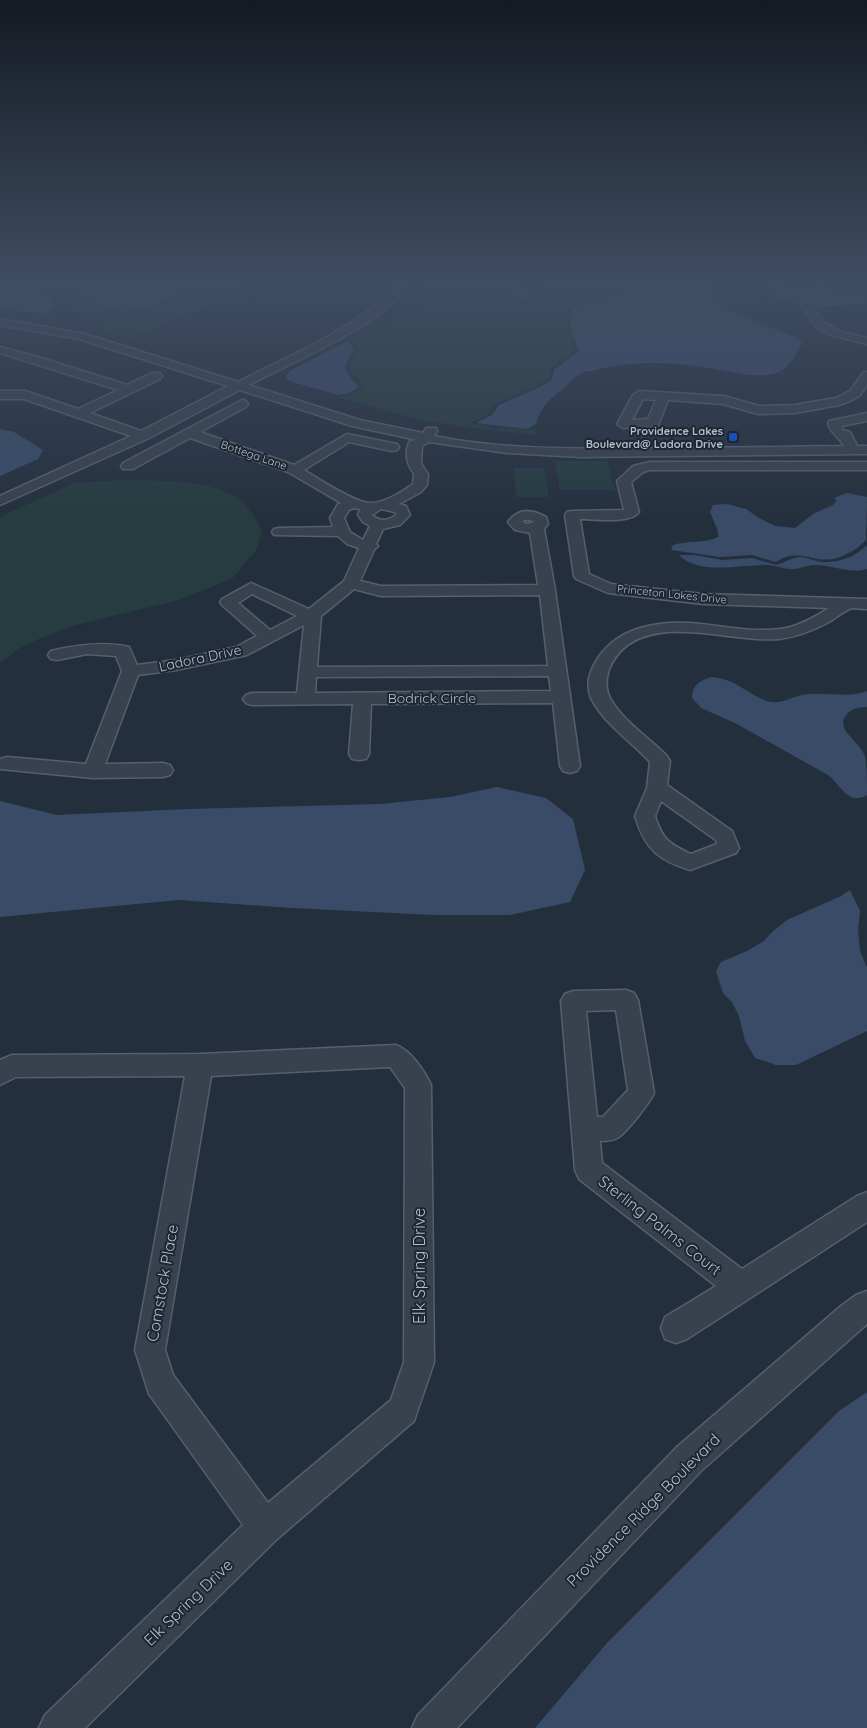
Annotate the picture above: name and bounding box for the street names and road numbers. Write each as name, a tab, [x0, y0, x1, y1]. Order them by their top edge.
street label: Bottega Lane	[219, 437, 289, 473]
street label: Princeton Lakes Drive	[617, 581, 727, 607]
street label: Ladora Drive	[157, 640, 243, 676]
street label: Bodrick Circle	[388, 689, 476, 707]
street label: Sterling Palms Court	[595, 1171, 725, 1279]
street label: Elk Spring Drive	[409, 1208, 429, 1324]
street label: Comstock Place	[142, 1223, 182, 1343]
street label: Providence Ridge Boulevard	[562, 1429, 724, 1591]
street label: Elk Spring Drive	[139, 1554, 237, 1650]

